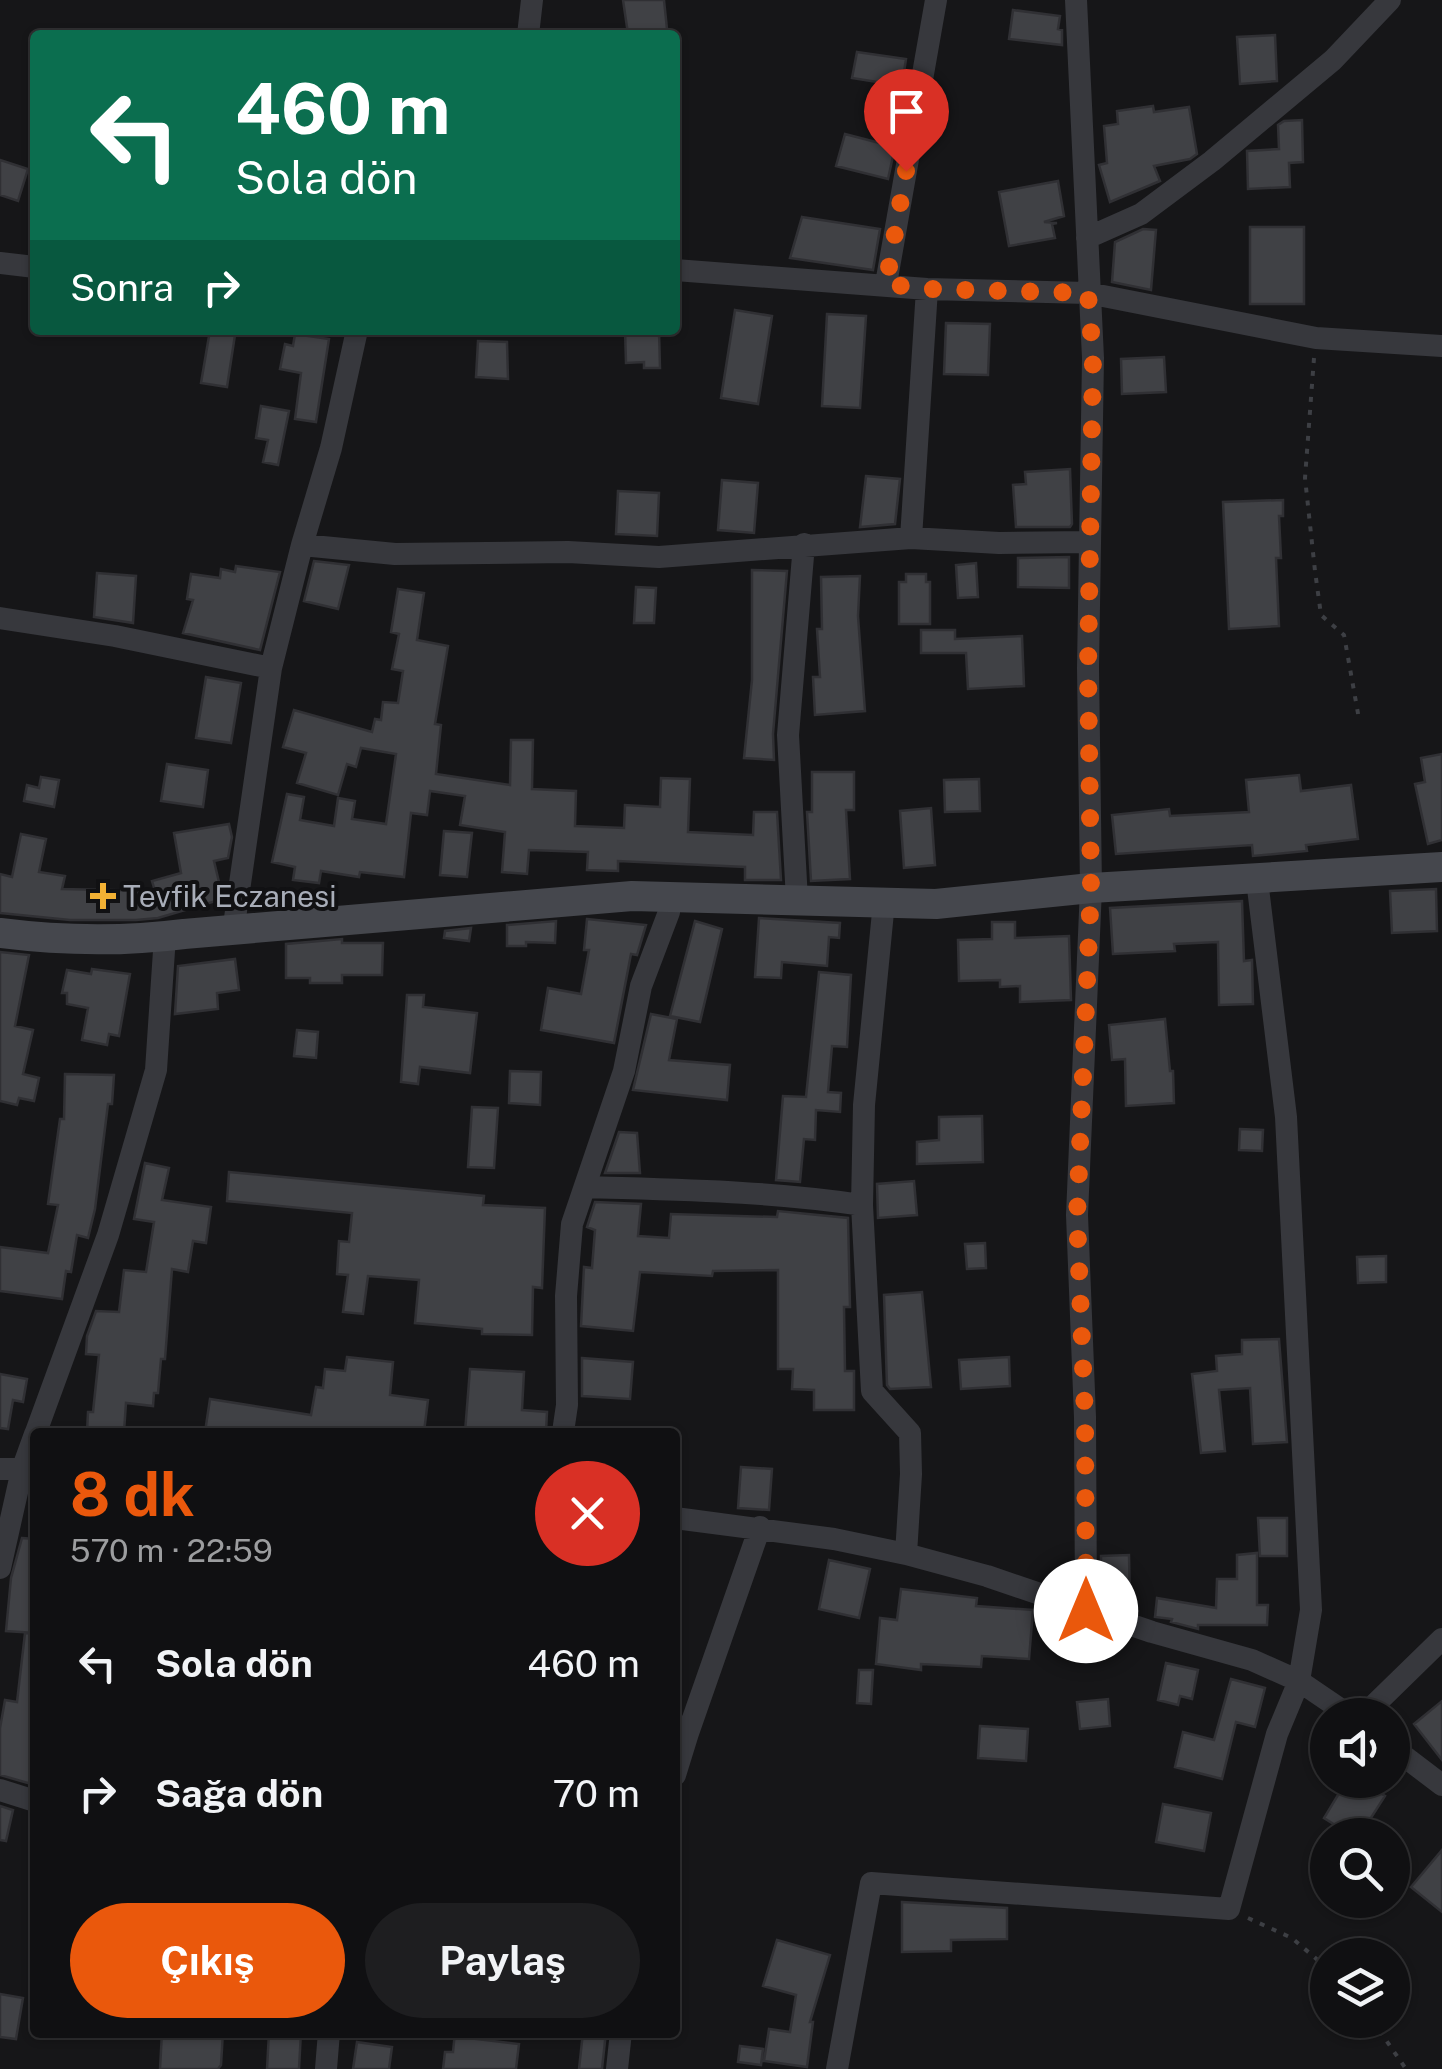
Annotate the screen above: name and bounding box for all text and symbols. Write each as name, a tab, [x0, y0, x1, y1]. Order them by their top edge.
text: 460 m	[235, 67, 451, 150]
pin	[864, 69, 949, 172]
icon: left	[70, 70, 200, 200]
icon: arrive	[879, 84, 934, 139]
text: Sola dön	[235, 151, 418, 204]
icon: right	[194, 260, 249, 315]
text: Sonra	[70, 265, 174, 310]
place label: Tevfik Eczanesi	[123, 878, 336, 914]
marker: Tevfik Eczanesi	[92, 885, 114, 907]
text: 8 dk	[70, 1459, 195, 1530]
button: close	[535, 1461, 640, 1566]
text: 570 m · 22:59	[70, 1532, 273, 1569]
position arrow	[1034, 1559, 1138, 1663]
icon: left	[70, 1636, 125, 1691]
text: Sola dön	[155, 1641, 313, 1686]
text: 460 m	[527, 1641, 640, 1686]
map controls	[1310, 1698, 1410, 2038]
button: sound	[1310, 1698, 1410, 1798]
icon: right	[70, 1766, 125, 1821]
text: Sağa dön	[155, 1771, 323, 1816]
text: 70 m	[553, 1771, 640, 1816]
button: search	[1310, 1818, 1410, 1918]
button: Çıkış	[70, 1903, 345, 2018]
button: Paylaş	[365, 1903, 640, 2018]
button: layers	[1310, 1938, 1410, 2038]

